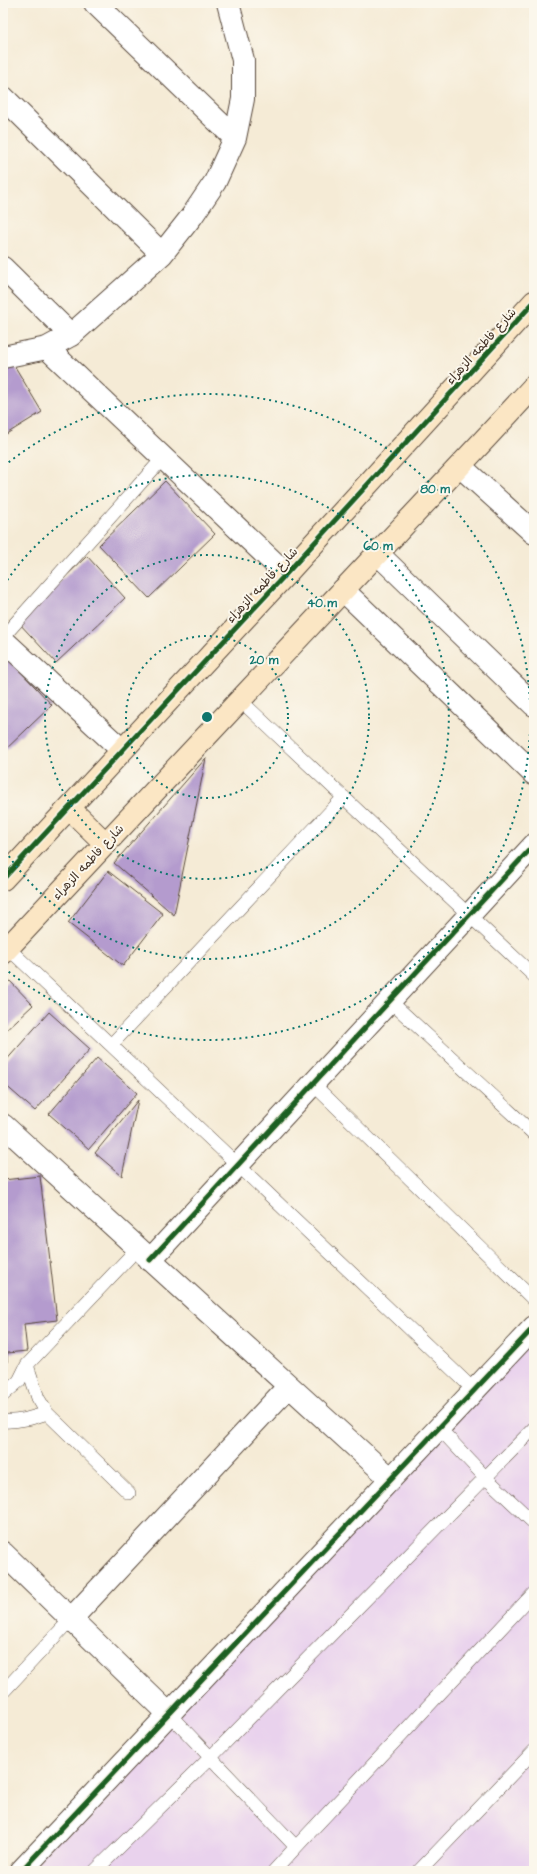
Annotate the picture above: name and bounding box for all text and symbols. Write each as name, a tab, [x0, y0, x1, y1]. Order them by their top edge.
street label: شارع فاطمه الزهراء	[442, 304, 520, 388]
text: 80 m	[420, 481, 450, 498]
text: 60 m	[363, 538, 393, 555]
street label: شارع فاطمه الزهراء	[223, 544, 302, 627]
text: 40 m	[307, 595, 338, 612]
text: 20 m	[249, 652, 279, 669]
centre of rings	[200, 710, 214, 724]
street label: شارع فاطمه الزهراء	[49, 821, 128, 904]

